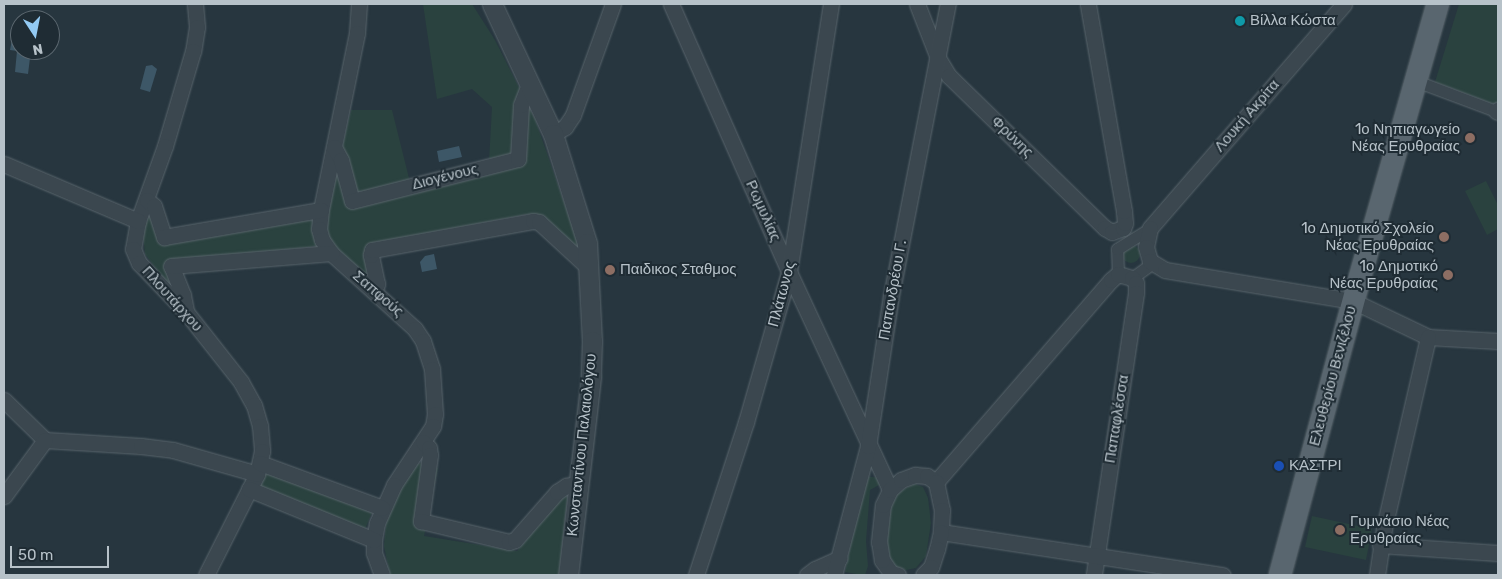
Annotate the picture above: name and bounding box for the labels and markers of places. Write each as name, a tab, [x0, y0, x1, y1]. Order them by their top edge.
place label: Βίλλα Κώστα	[1250, 12, 1336, 30]
marker: Βίλλα Κώστα	[1234, 15, 1246, 27]
place label: 1ο Νηπιαγωγείο Νέας Ερυθραίας	[1351, 120, 1460, 155]
marker: 1ο Νηπιαγωγείο Νέας Ερυθραίας	[1464, 132, 1476, 144]
place label: 1ο Δημοτικό Σχολείο Νέας Ερυθραίας	[1301, 219, 1434, 254]
marker: 1ο Δημοτικό Σχολείο Νέας Ερυθραίας	[1438, 231, 1450, 243]
place label: 1ο Δημοτικό Νέας Ερυθραίας	[1329, 257, 1438, 292]
place label: Παιδικος Σταθμος	[620, 261, 737, 279]
marker: Παιδικος Σταθμος	[604, 264, 616, 276]
marker: 1ο Δημοτικό Νέας Ερυθραίας	[1442, 269, 1454, 281]
place label: ΚΑΣΤΡΙ	[1289, 457, 1342, 475]
marker: ΚΑΣΤΡΙ	[1273, 460, 1285, 472]
place label: Γυμνάσιο Νέας Ερυθραίας	[1350, 512, 1449, 547]
marker: Γυμνάσιο Νέας Ερυθραίας	[1334, 524, 1346, 536]

